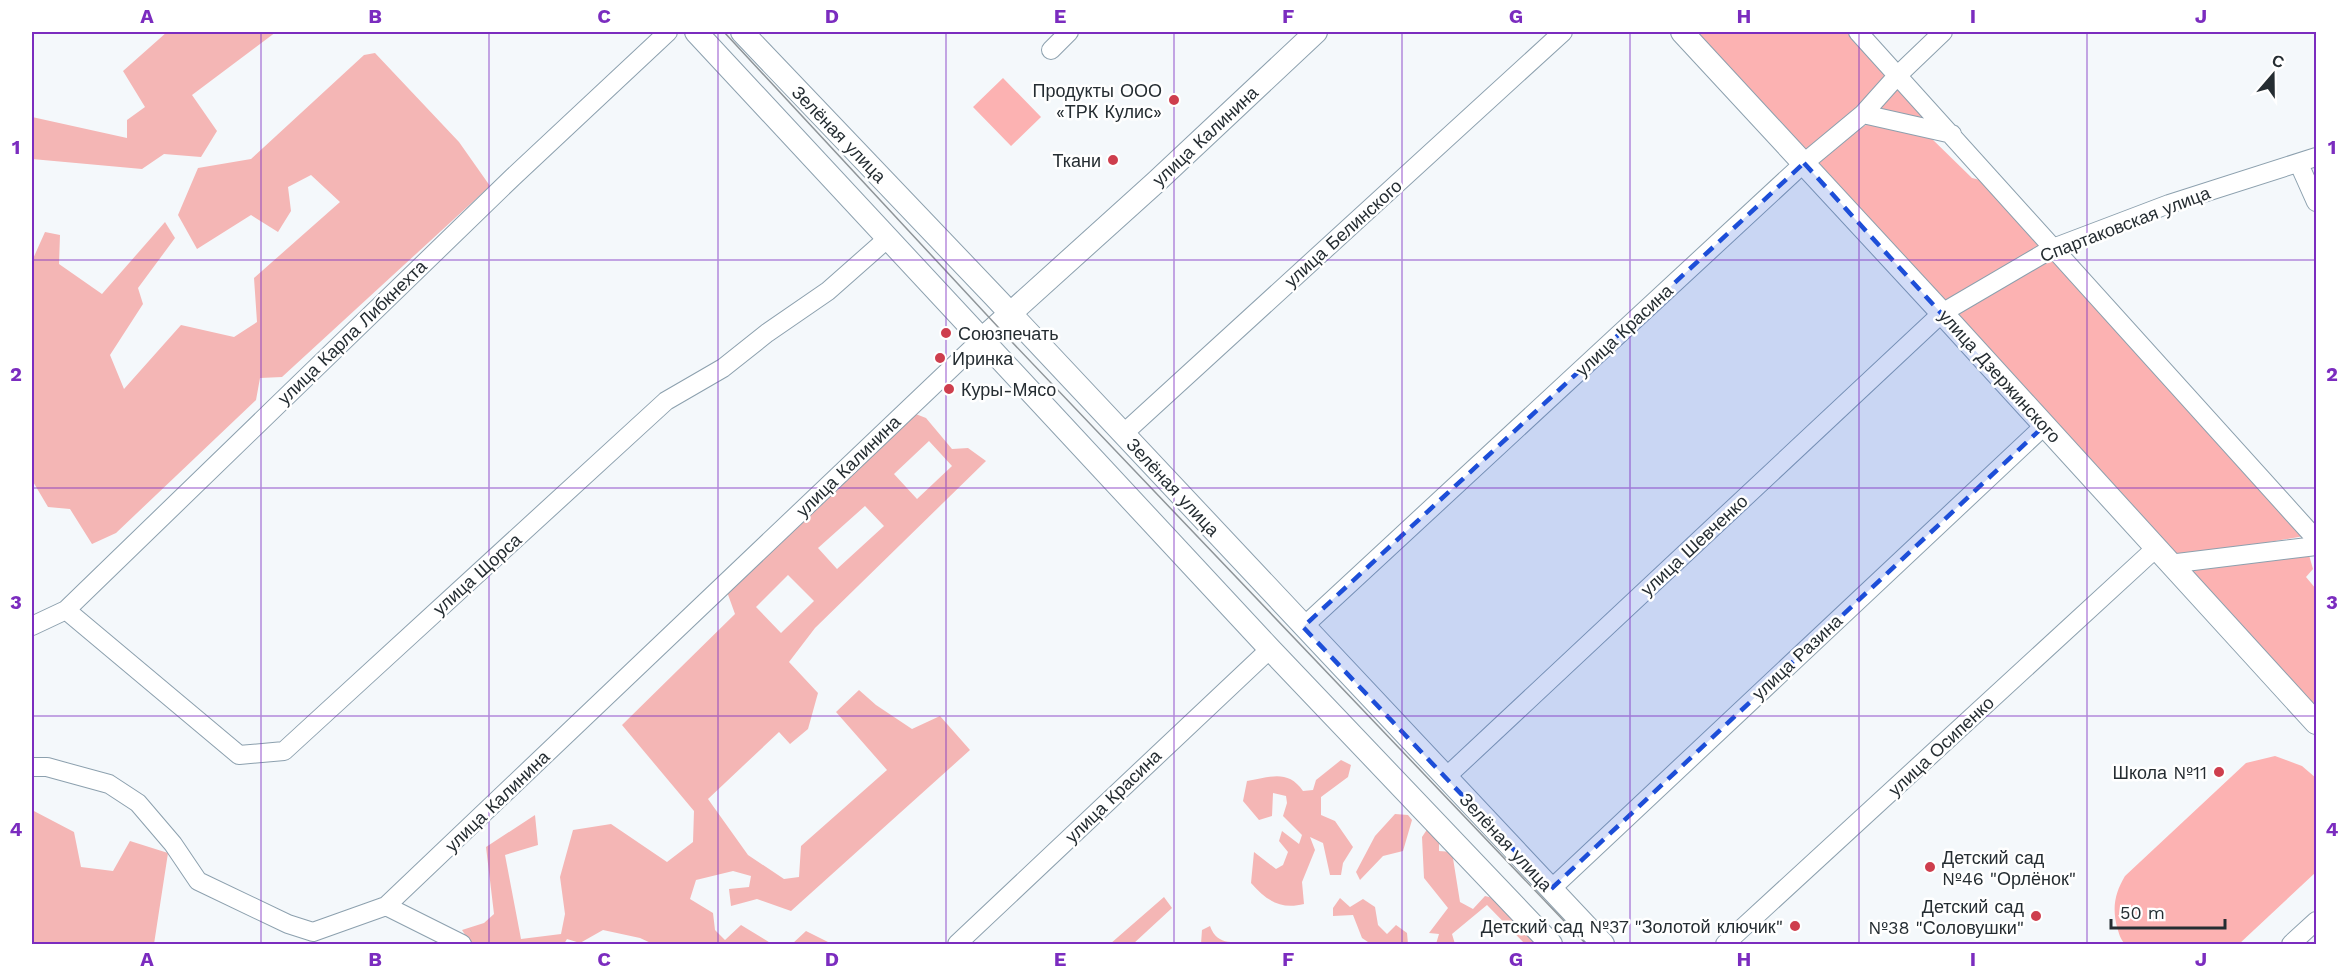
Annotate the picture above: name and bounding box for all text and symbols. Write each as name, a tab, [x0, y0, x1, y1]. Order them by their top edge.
text: A	[140, 4, 154, 28]
text: B	[368, 4, 382, 28]
text: C	[597, 4, 611, 28]
text: D	[825, 4, 839, 28]
text: E	[1054, 4, 1066, 28]
text: F	[1282, 4, 1294, 28]
text: G	[1509, 4, 1523, 28]
text: H	[1737, 4, 1751, 28]
text: I	[1970, 4, 1976, 28]
text: J	[2195, 4, 2207, 28]
north arrow	[2243, 45, 2303, 105]
text: С	[2269, 50, 2287, 72]
place label: Продукты ООО «ТРК Кулис»	[1033, 80, 1162, 122]
street label: Зелёная улица	[788, 81, 891, 187]
street label: улица Калинина	[1148, 81, 1263, 190]
marker: Продукты ООО «ТРК Кулис»	[1167, 93, 1181, 107]
text: 1	[12, 135, 20, 159]
text: 1	[2328, 135, 2336, 159]
place label: Ткани	[1053, 150, 1101, 171]
marker: Ткани	[1106, 153, 1120, 167]
street label: улица Белинского	[1280, 175, 1406, 291]
street label: Спартаковская улица	[2037, 181, 2214, 266]
street label: улица Карла Либкнехта	[273, 255, 431, 409]
street label: улица Красина	[1571, 279, 1678, 380]
street label: улица Дзержинского	[1935, 305, 2065, 447]
place label: Союзпечать	[958, 323, 1059, 344]
marker: Союзпечать	[939, 326, 953, 340]
place label: Иринка	[952, 348, 1014, 369]
marker: Иринка	[933, 351, 947, 365]
text: 2	[10, 362, 22, 386]
text: 2	[2326, 362, 2338, 386]
place label: Куры-Мясо	[961, 379, 1056, 400]
marker: Куры-Мясо	[942, 382, 956, 396]
street label: улица Калинина	[792, 410, 905, 521]
street label: Зелёная улица	[1122, 434, 1224, 541]
street label: улица Шевченко	[1636, 490, 1752, 600]
street label: улица Щорса	[429, 528, 526, 619]
text: 3	[10, 590, 22, 614]
text: 3	[2326, 590, 2338, 614]
street label: улица Разина	[1748, 609, 1847, 704]
street label: улица Осипенко	[1884, 692, 1998, 800]
street label: улица Красина	[1061, 744, 1166, 847]
street label: улица Калинина	[441, 745, 554, 856]
place label: Школа №11	[2112, 762, 2207, 783]
marker: Школа №11	[2212, 765, 2226, 779]
street label: Зелёная улица	[1455, 789, 1557, 896]
text: 4	[10, 817, 23, 841]
text: 4	[2326, 817, 2339, 841]
place label: Детский сад №46 "Орлёнок"	[1942, 847, 2076, 889]
marker: Детский сад №46 "Орлёнок"	[1923, 860, 1937, 874]
scale bar	[2111, 892, 2225, 930]
place label: Детский сад №38 "Соловушки"	[1868, 896, 2024, 938]
text: 50 m	[2120, 902, 2165, 923]
marker: Детский сад №38 "Соловушки"	[2029, 909, 2043, 923]
place label: Детский сад №37 "Золотой ключик"	[1481, 916, 1783, 937]
marker: Детский сад №37 "Золотой ключик"	[1788, 919, 1802, 933]
text: A	[140, 947, 154, 971]
text: B	[368, 947, 382, 971]
text: C	[597, 947, 611, 971]
text: D	[825, 947, 839, 971]
text: E	[1054, 947, 1066, 971]
text: F	[1282, 947, 1294, 971]
text: G	[1509, 947, 1523, 971]
text: H	[1737, 947, 1751, 971]
text: I	[1970, 947, 1976, 971]
text: J	[2195, 947, 2207, 971]

